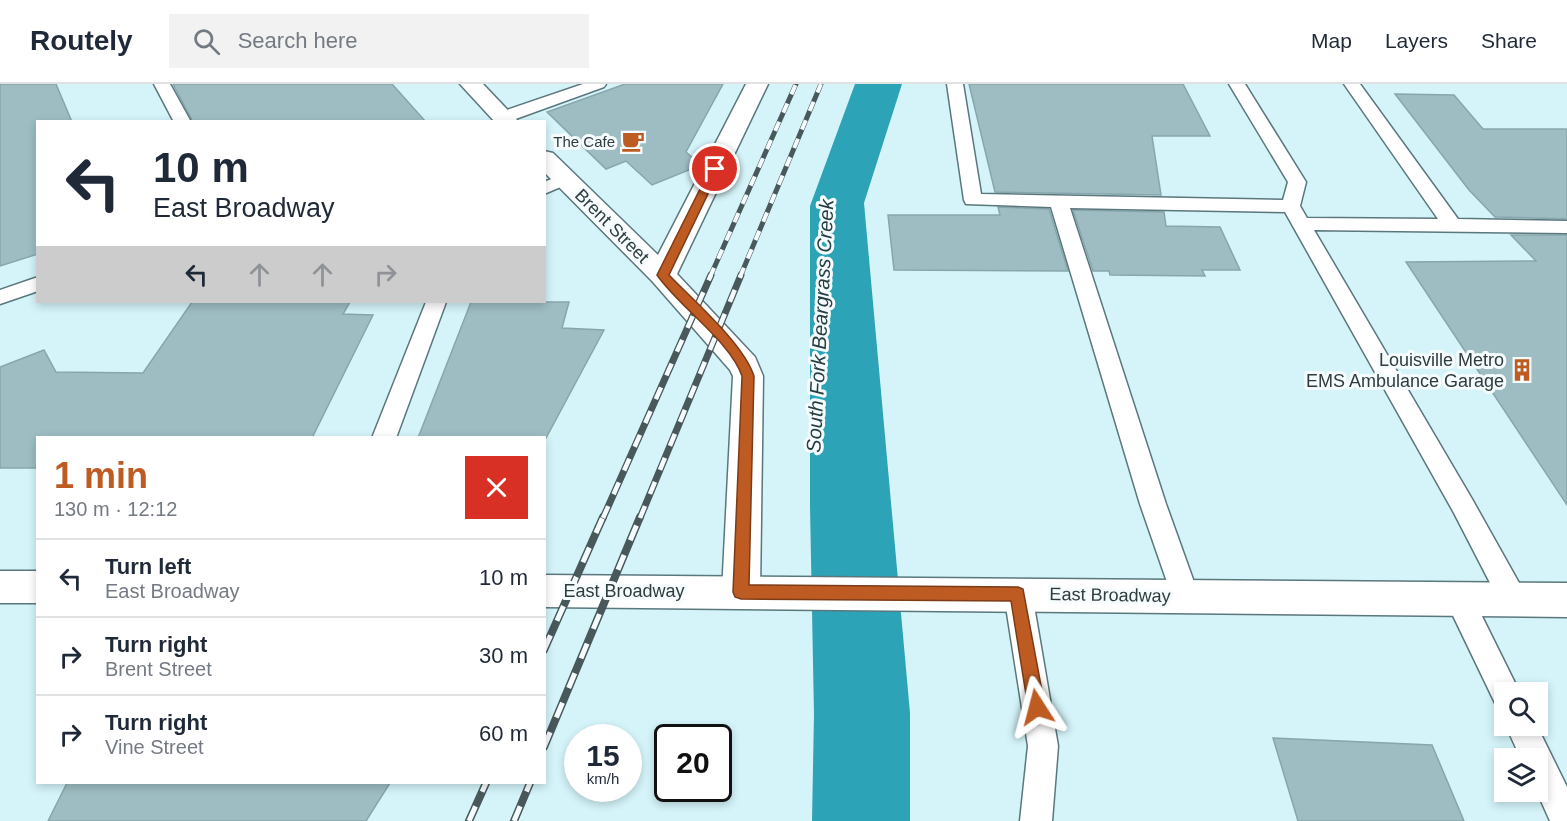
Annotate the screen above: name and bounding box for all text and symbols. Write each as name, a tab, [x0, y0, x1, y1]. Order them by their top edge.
search box	[169, 14, 589, 68]
text: Routely	[30, 25, 133, 56]
icon: search	[190, 25, 223, 58]
text: Search here	[238, 28, 358, 53]
text: Map	[1311, 29, 1352, 52]
text: Layers	[1385, 29, 1448, 52]
text: Share	[1481, 29, 1537, 52]
cafe icon: The Cafe	[620, 128, 646, 154]
place label: The Cafe	[553, 133, 615, 150]
pin	[689, 143, 740, 194]
icon: left	[54, 144, 132, 222]
text: 10 m	[153, 144, 249, 191]
icon: arrive	[698, 152, 731, 185]
street label: Brent Street	[571, 185, 653, 267]
text: East Broadway	[153, 193, 335, 223]
water label: South Fork Beargrass Creek	[802, 198, 838, 453]
icon: left	[180, 258, 213, 291]
icon: ahead	[243, 258, 276, 291]
icon: ahead	[306, 258, 339, 291]
icon: right	[369, 258, 402, 291]
place label: Louisville Metro EMS Ambulance Garage	[1306, 350, 1504, 391]
building icon: Louisville Metro EMS Ambulance Garage	[1509, 357, 1535, 383]
text: 1 min	[54, 455, 148, 496]
button: close	[465, 456, 528, 519]
text: 130 m · 12:12	[54, 498, 177, 520]
text: Turn left	[105, 554, 191, 579]
icon: left	[54, 562, 87, 595]
text: 10 m	[479, 565, 528, 590]
text: East Broadway	[105, 580, 240, 602]
street label: East Broadway	[563, 581, 685, 601]
street label: East Broadway	[1049, 584, 1171, 606]
text: Turn right	[105, 632, 207, 657]
icon: right	[54, 640, 87, 673]
text: 30 m	[479, 643, 528, 668]
text: Brent Street	[105, 658, 212, 680]
position arrow	[1005, 675, 1069, 739]
map controls	[1494, 682, 1548, 802]
button: search	[1494, 682, 1548, 736]
text: Turn right	[105, 710, 207, 735]
icon: right	[54, 718, 87, 751]
text: 60 m	[479, 721, 528, 746]
speed limit sign: 20	[654, 724, 732, 802]
text: Vine Street	[105, 736, 204, 758]
text: 15	[586, 739, 620, 772]
button: layers	[1494, 748, 1548, 802]
text: km/h	[587, 770, 619, 787]

